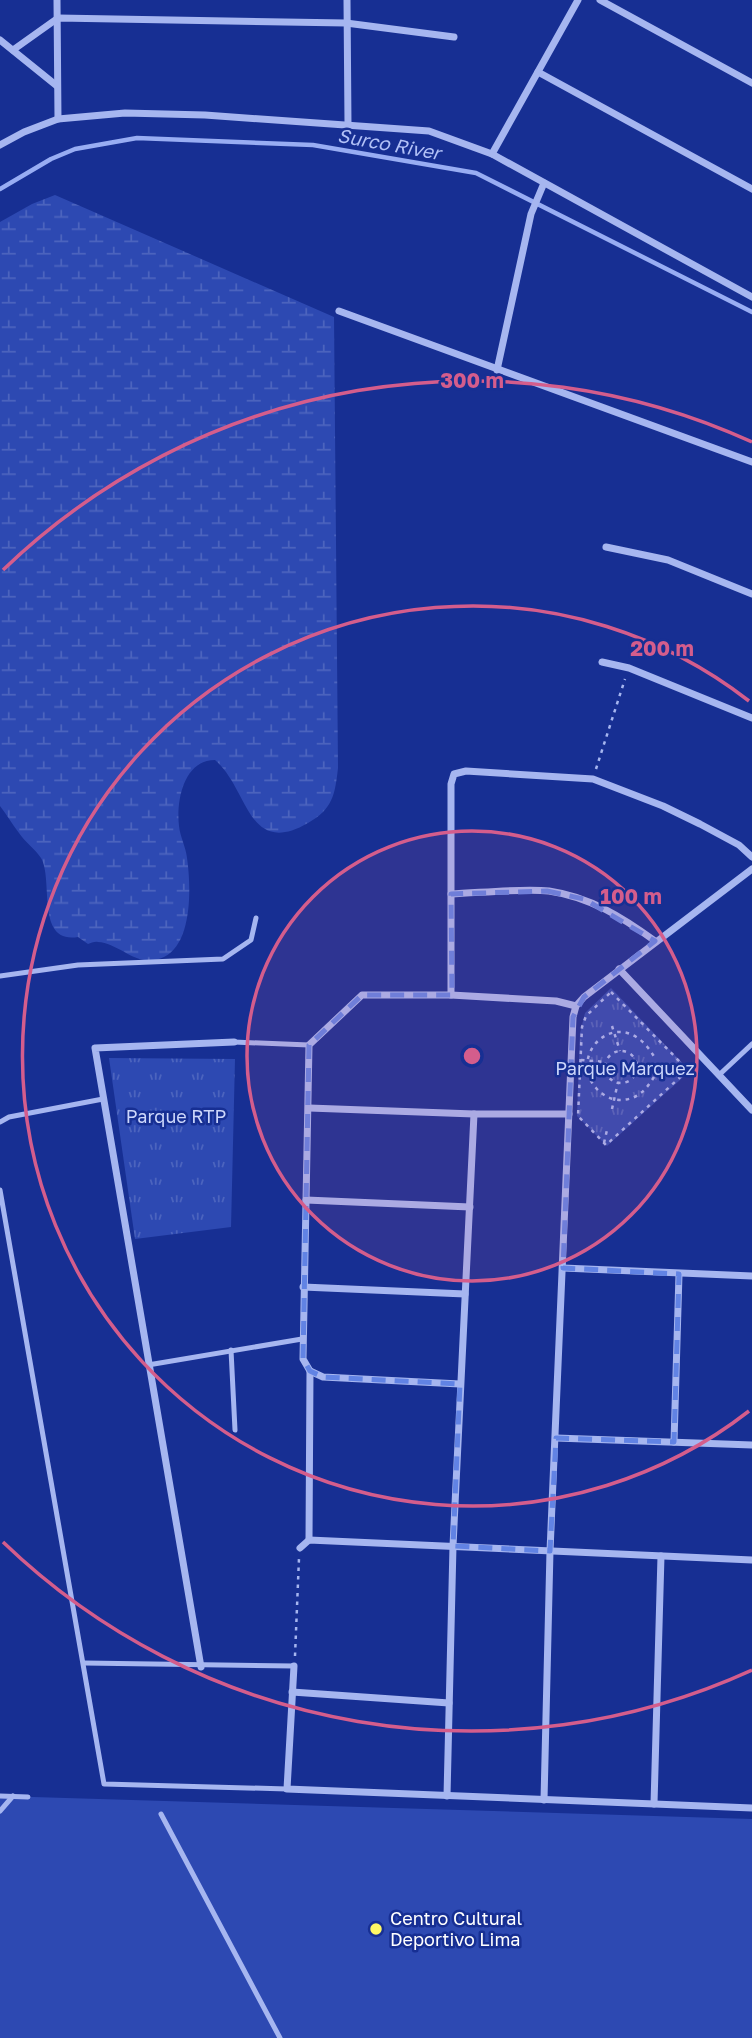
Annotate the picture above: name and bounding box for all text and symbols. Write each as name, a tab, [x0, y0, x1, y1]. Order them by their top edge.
water label: Surco River	[336, 123, 445, 164]
text: 300 m	[440, 367, 504, 393]
text: 200 m	[630, 635, 694, 661]
text: 100 m	[600, 883, 662, 909]
centre of rings	[460, 1044, 484, 1068]
park label: Parque Marquez	[555, 1057, 695, 1079]
park label: Parque RTP	[126, 1105, 226, 1127]
place label: Centro Cultural Deportivo Lima	[390, 1907, 523, 1950]
marker: Centro Cultural Deportivo Lima	[368, 1921, 384, 1937]

